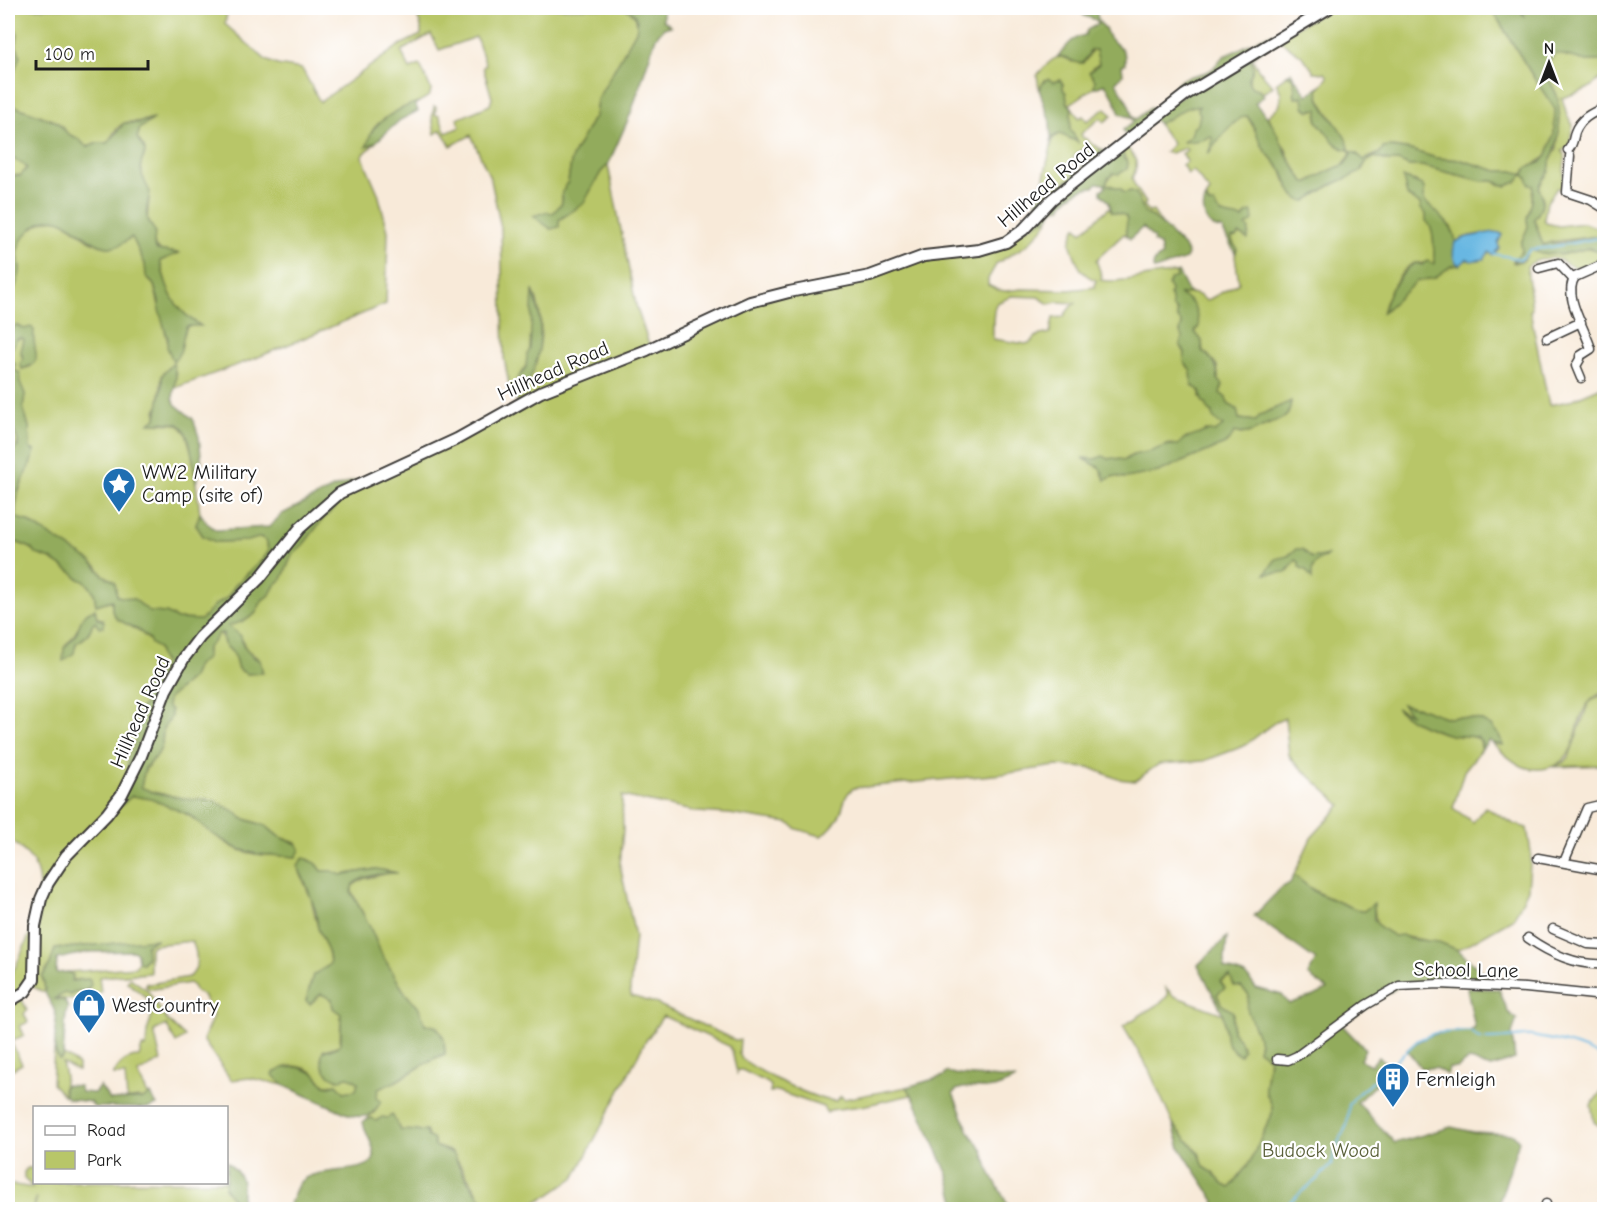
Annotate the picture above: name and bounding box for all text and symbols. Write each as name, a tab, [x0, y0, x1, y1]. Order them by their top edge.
scale bar	[36, 33, 148, 71]
north arrow	[1519, 33, 1579, 93]
text: N	[1544, 40, 1554, 58]
text: 100 m	[45, 44, 95, 65]
street label: Hillhead Road	[993, 138, 1099, 232]
street label: Hillhead Road	[494, 336, 612, 406]
place label: WW2 Military Camp (site of)	[142, 461, 263, 507]
place icon: WW2 Military Camp (site of)	[101, 466, 137, 513]
street label: Hillhead Road	[105, 653, 175, 771]
street label: School Lane	[1413, 958, 1519, 982]
shop icon: WestCountry	[71, 987, 107, 1034]
place label: WestCountry	[112, 994, 219, 1017]
building icon: Fernleigh	[1375, 1061, 1411, 1108]
place label: Fernleigh	[1416, 1068, 1496, 1091]
legend	[33, 1106, 228, 1184]
text: Road	[87, 1120, 126, 1141]
park label: Budock Wood	[1262, 1139, 1380, 1162]
text: Park	[87, 1150, 122, 1171]

